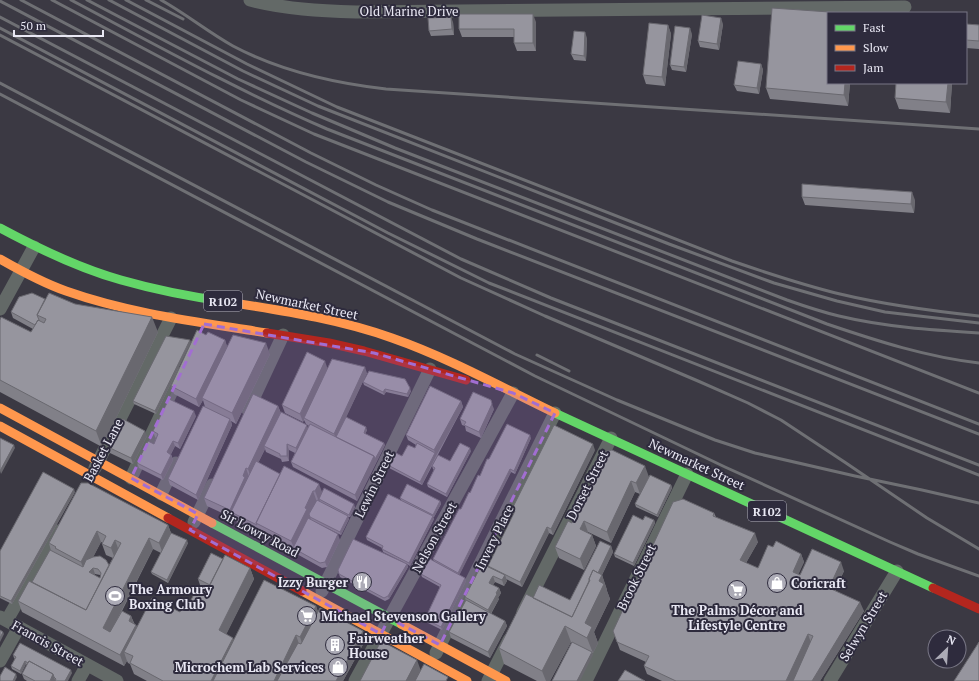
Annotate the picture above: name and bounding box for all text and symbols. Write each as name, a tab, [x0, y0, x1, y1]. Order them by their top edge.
street label: Old Marine Drive	[359, 2, 459, 20]
scale bar	[14, 12, 103, 38]
legend	[827, 12, 967, 84]
text: 50 m	[20, 18, 47, 33]
text: Fast	[863, 20, 886, 35]
text: Slow	[863, 40, 889, 55]
text: Jam	[863, 60, 884, 75]
street label: Newmarket Street	[254, 284, 360, 324]
road number: R102	[204, 291, 242, 311]
street label: Basket Lane	[79, 415, 127, 485]
street label: Newmarket Street	[646, 434, 748, 494]
street label: Lewin Street	[350, 447, 398, 521]
street label: Dorset Street	[562, 447, 612, 523]
street label: Nelson Street	[407, 498, 461, 576]
street label: Invery Place	[470, 501, 518, 573]
road number: R102	[748, 501, 786, 521]
street label: Sir Lowry Road	[218, 505, 302, 561]
street label: Brook Street	[612, 541, 660, 613]
restaurant icon: Izzy Burger	[351, 571, 373, 593]
shop icon: Coricraft	[766, 572, 788, 594]
place label: Izzy Burger	[278, 573, 348, 591]
place label: Coricraft	[791, 574, 847, 592]
supermarket icon: The Palms Décor and Lifestyle Centre	[726, 579, 748, 601]
place label: The Armoury Boxing Club	[129, 580, 213, 613]
sports icon: The Armoury Boxing Club	[104, 585, 126, 607]
street label: Selwyn Street	[835, 587, 891, 665]
place label: The Palms Décor and Lifestyle Centre	[671, 601, 803, 634]
supermarket icon: Michael Stevenson Gallery	[296, 605, 318, 627]
place label: Michael Stevenson Gallery	[321, 607, 487, 625]
street label: Francis Street	[9, 616, 87, 670]
place label: Fairweather House	[349, 629, 424, 662]
north arrow	[927, 629, 967, 669]
text: N	[944, 632, 959, 648]
building icon: Fairweather House	[324, 634, 346, 656]
shop icon: Microchem Lab Services	[327, 656, 349, 678]
place label: Microchem Lab Services	[175, 658, 324, 676]

